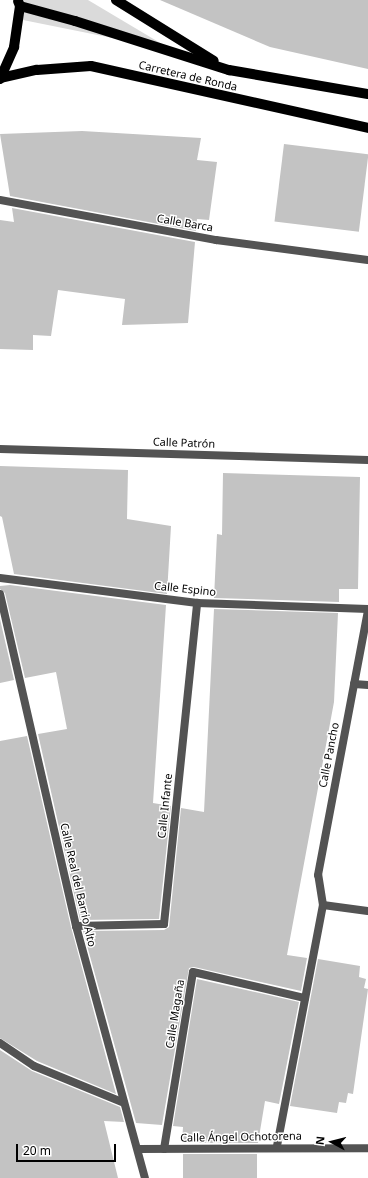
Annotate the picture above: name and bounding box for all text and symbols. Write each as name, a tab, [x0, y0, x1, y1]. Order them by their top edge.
street label: Carretera de Ronda	[137, 58, 239, 94]
street label: Calle Barca	[156, 212, 214, 234]
street label: Calle Patrón	[153, 435, 215, 451]
street label: Calle Espino	[153, 579, 217, 599]
street label: Calle Pancho	[316, 721, 342, 789]
street label: Calle Infante	[155, 773, 175, 839]
street label: Calle Real del Barrio Alto	[57, 822, 99, 948]
street label: Calle Magaña	[163, 978, 187, 1050]
north arrow	[312, 1122, 352, 1162]
street label: Calle Ángel Ochotorena	[180, 1129, 302, 1145]
text: N	[312, 1135, 328, 1146]
scale bar	[18, 1136, 118, 1162]
text: 20 m	[23, 1142, 51, 1159]

